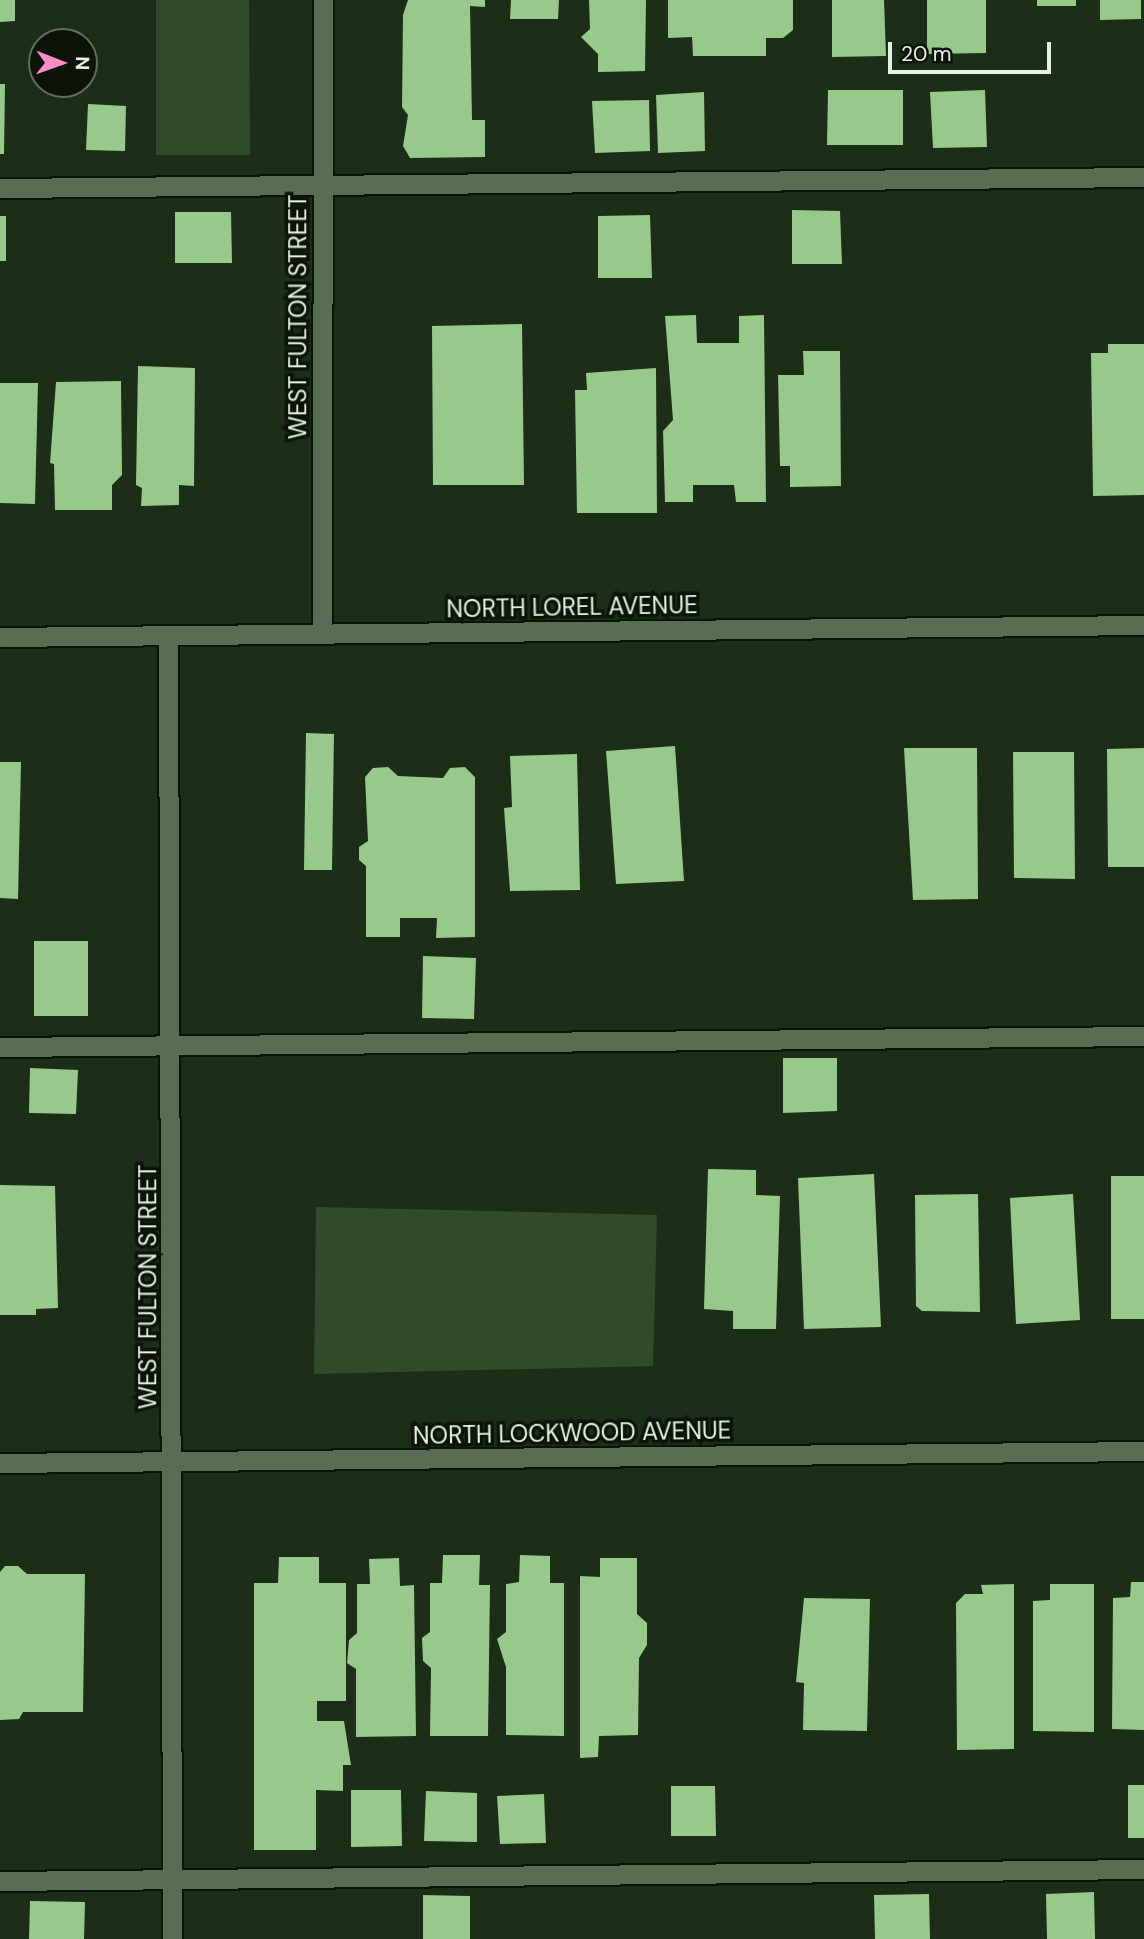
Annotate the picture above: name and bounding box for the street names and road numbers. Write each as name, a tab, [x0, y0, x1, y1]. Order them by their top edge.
street label: WEST FULTON STREET	[284, 195, 312, 439]
street label: NORTH LOREL AVENUE	[446, 590, 698, 624]
street label: WEST FULTON STREET	[134, 1165, 162, 1409]
street label: NORTH LOCKWOOD AVENUE	[413, 1416, 731, 1450]

